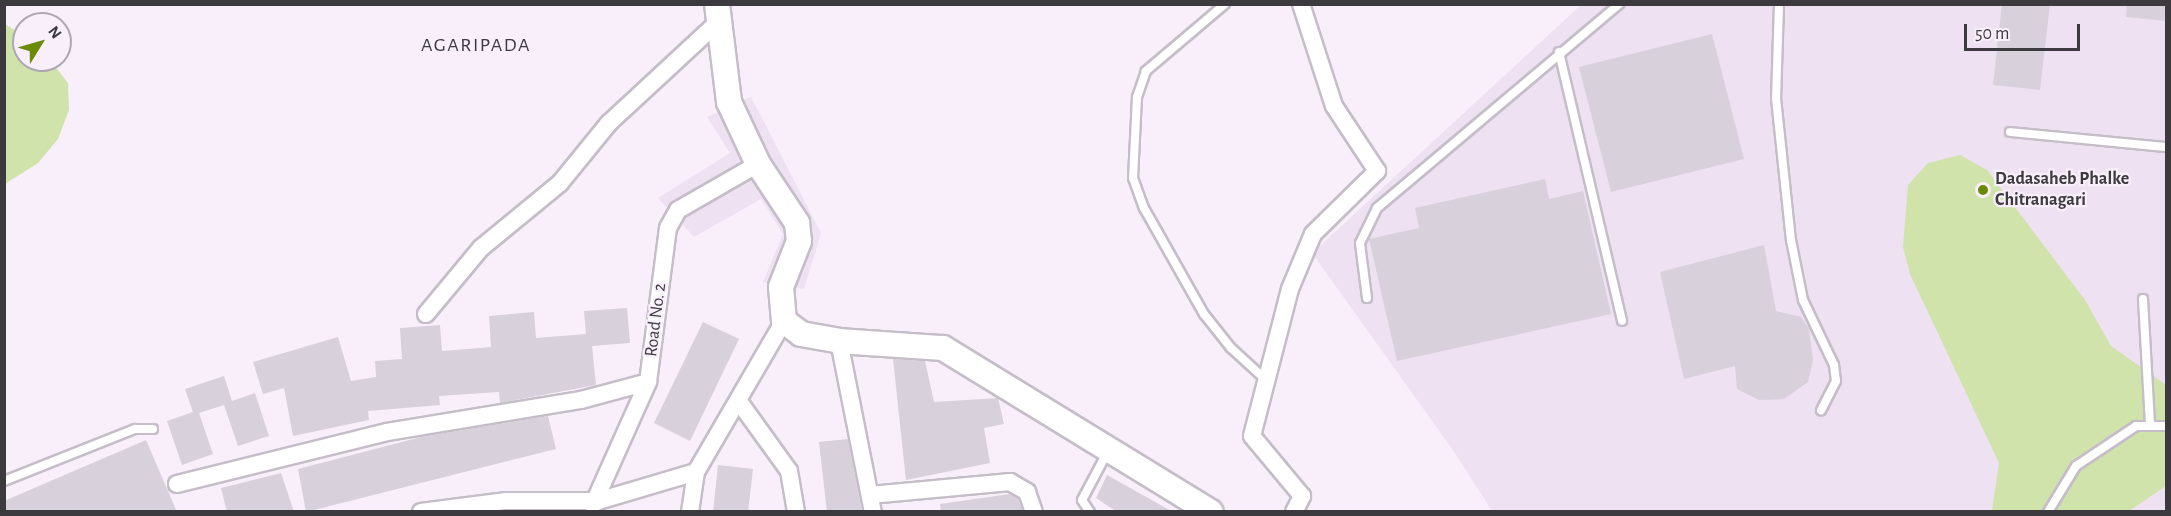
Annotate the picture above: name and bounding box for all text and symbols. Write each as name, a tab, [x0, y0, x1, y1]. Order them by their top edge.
north arrow	[12, 12, 72, 72]
scale bar	[1967, 12, 2082, 50]
text: N	[45, 23, 65, 42]
text: 50 m	[1975, 25, 2009, 43]
district label: AGARIPADA	[421, 33, 531, 57]
place label: Dadasaheb Phalke Chitranagari	[1995, 169, 2129, 212]
marker: Dadasaheb Phalke Chitranagari	[1976, 183, 1990, 197]
street label: Road No. 2	[641, 282, 671, 358]

